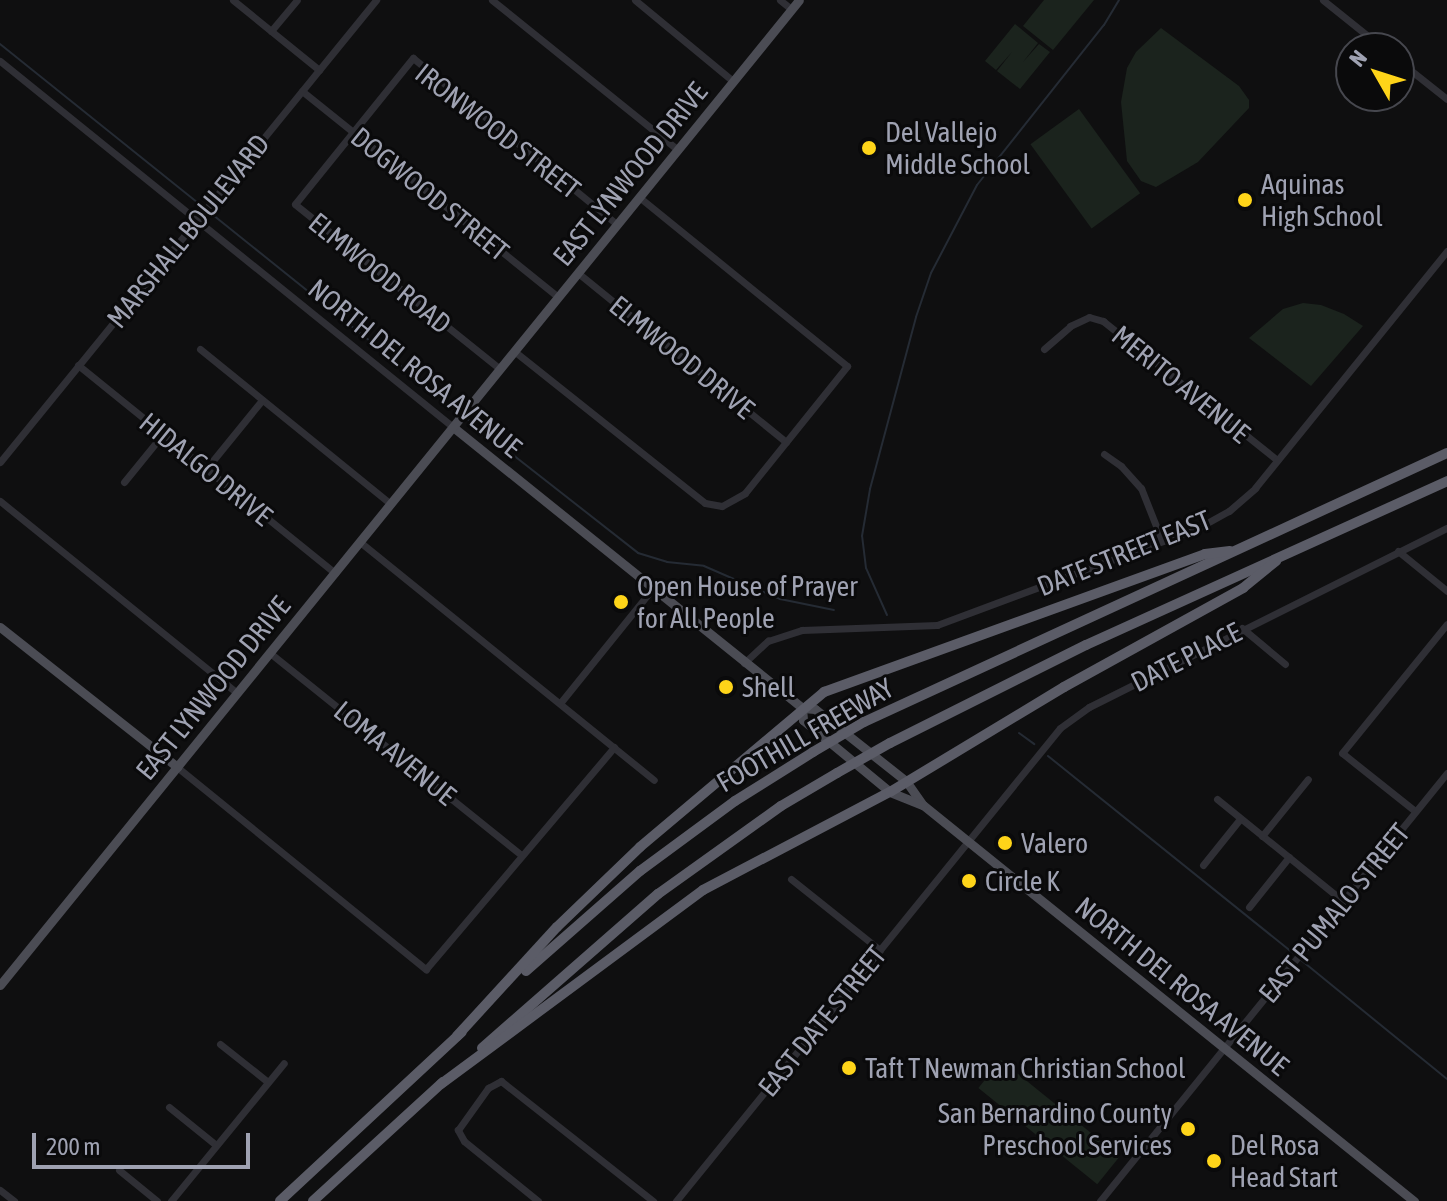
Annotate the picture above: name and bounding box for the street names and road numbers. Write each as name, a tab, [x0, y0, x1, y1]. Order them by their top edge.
street label: IRONWOOD STREET	[409, 56, 587, 206]
street label: EAST LYNWOOD DRIVE	[546, 76, 714, 272]
street label: DOGWOOD STREET	[344, 120, 516, 268]
street label: MARSHALL BOULEVARD	[100, 127, 276, 335]
street label: ELMWOOD ROAD	[302, 205, 458, 341]
street label: NORTH DEL ROSA AVENUE	[302, 272, 528, 464]
street label: ELMWOOD DRIVE	[603, 288, 761, 426]
street label: MERITO AVENUE	[1105, 318, 1257, 450]
street label: HIDALGO DRIVE	[133, 405, 279, 533]
street label: DATE STREET EAST	[1032, 503, 1216, 603]
street label: EAST LYNWOOD DRIVE	[129, 590, 297, 786]
street label: DATE PLACE	[1125, 615, 1247, 699]
street label: FOOTHILL FREEWAY	[711, 671, 899, 799]
street label: LOMA AVENUE	[327, 694, 463, 812]
street label: EAST PUMALO STREET	[1251, 817, 1417, 1009]
street label: NORTH DEL ROSA AVENUE	[1069, 890, 1295, 1082]
street label: EAST DATE STREET	[751, 939, 893, 1103]

